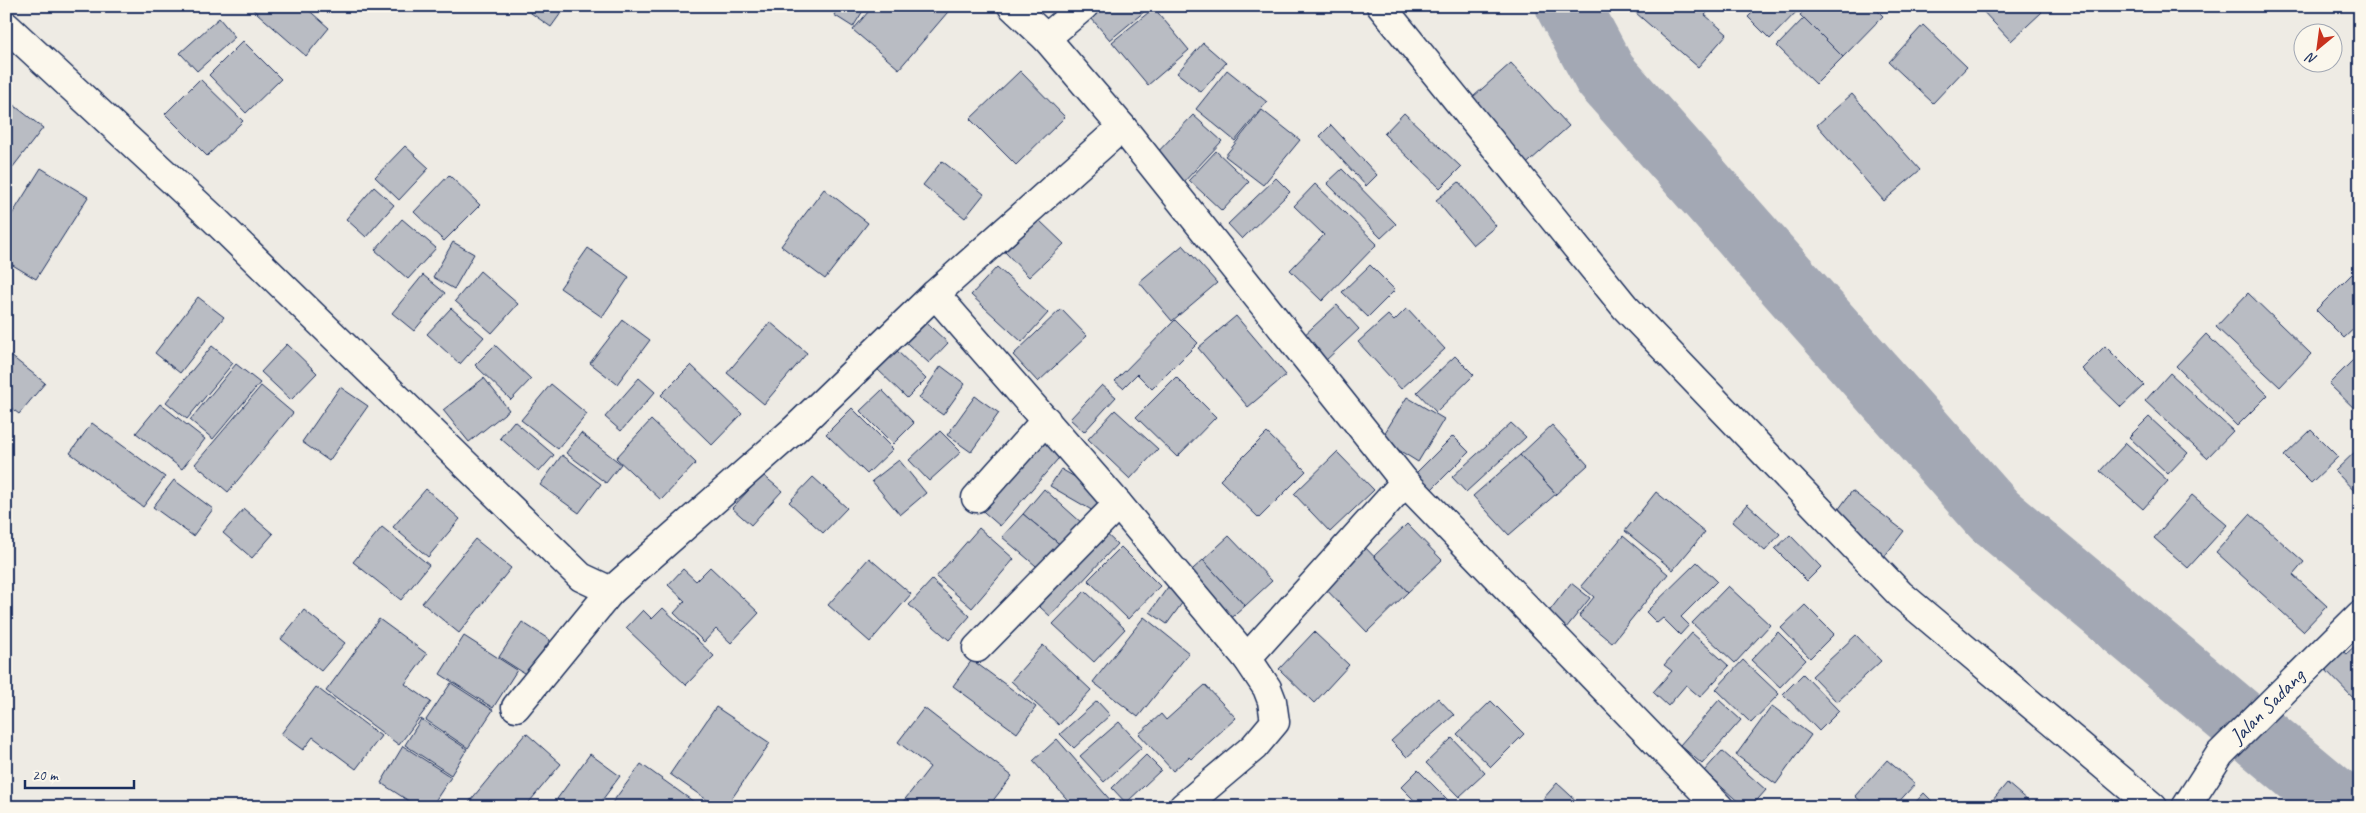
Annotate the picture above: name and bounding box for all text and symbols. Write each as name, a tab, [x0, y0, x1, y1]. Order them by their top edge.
north arrow	[2294, 22, 2344, 72]
text: N	[2302, 48, 2320, 68]
street label: Jalan Sadang	[2223, 662, 2311, 750]
scale bar	[25, 758, 134, 790]
text: 20 m	[32, 766, 59, 785]

